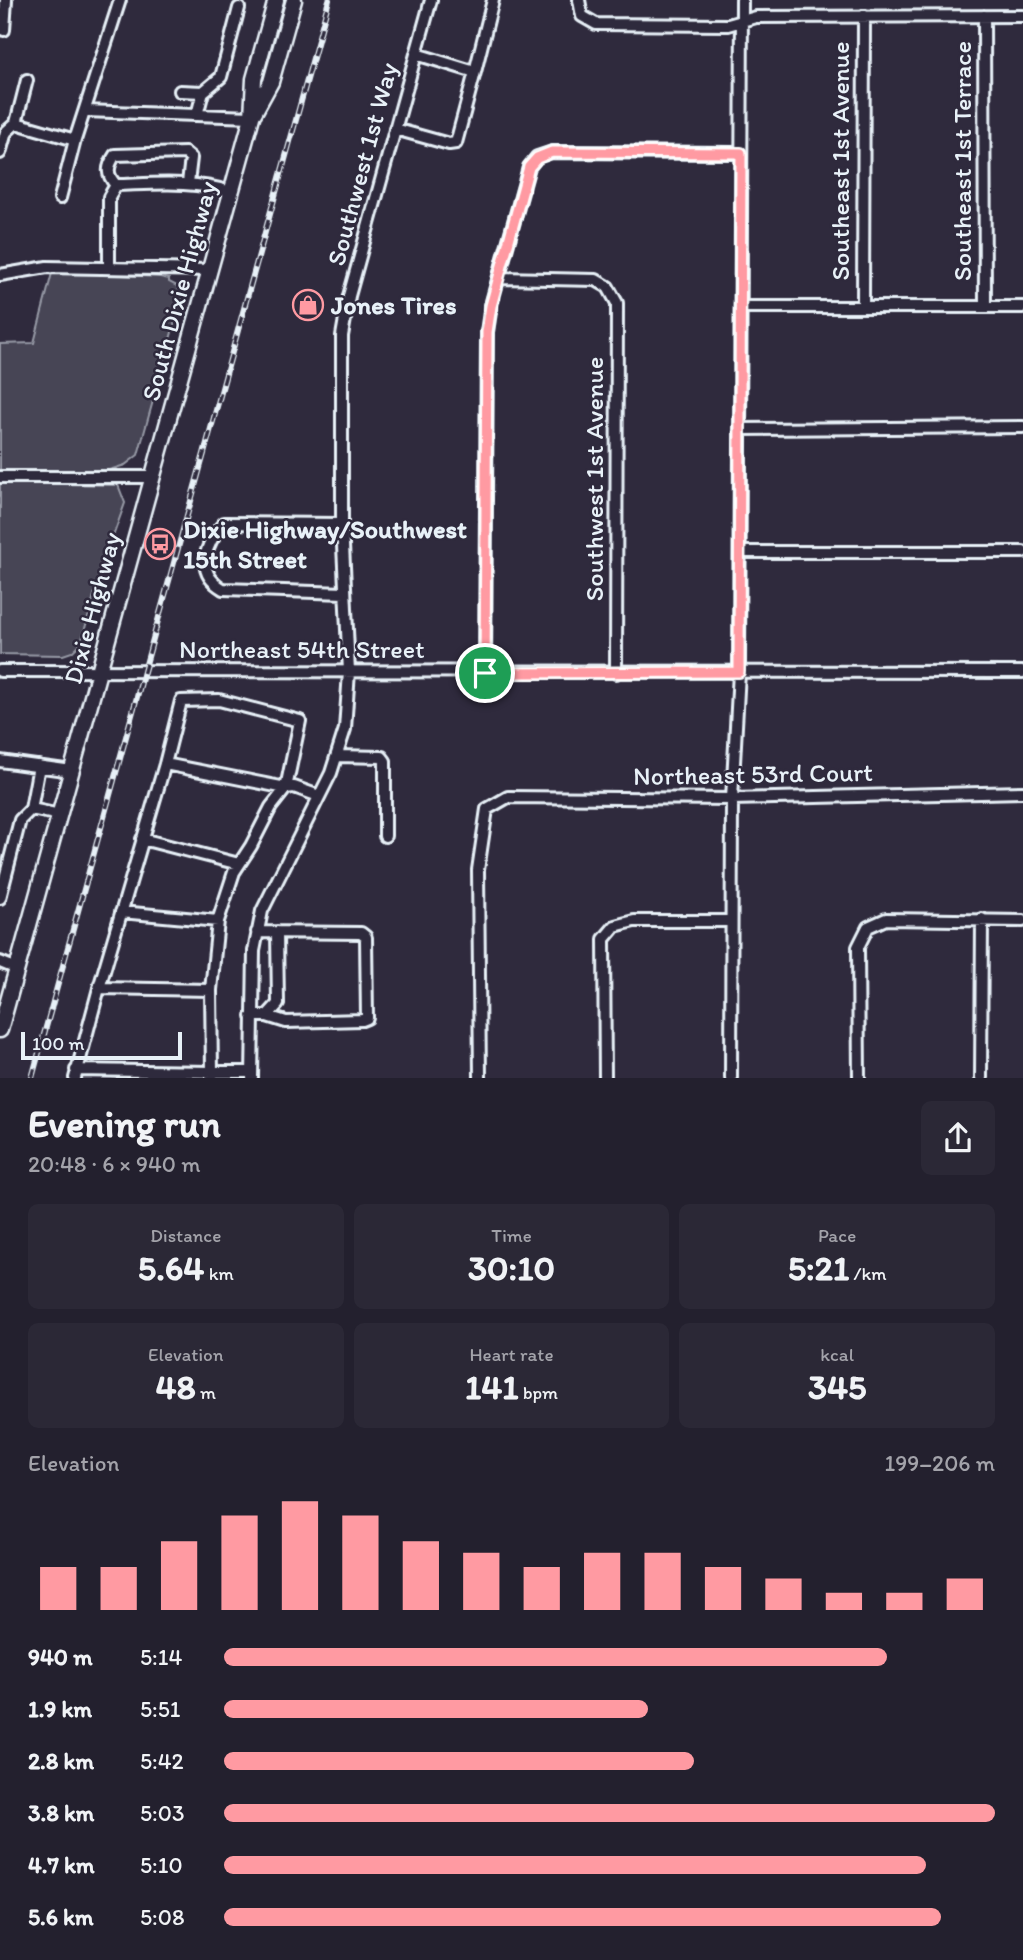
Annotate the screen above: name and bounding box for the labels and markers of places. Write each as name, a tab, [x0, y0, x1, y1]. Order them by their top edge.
shop icon: Jones Tires	[291, 288, 325, 322]
place label: Jones Tires	[330, 289, 456, 321]
place label: Dixie Highway/Southwest 15th Street	[183, 513, 467, 575]
bus stop icon: Dixie Highway/Southwest 15th Street	[143, 527, 177, 561]
pin	[455, 643, 515, 703]

